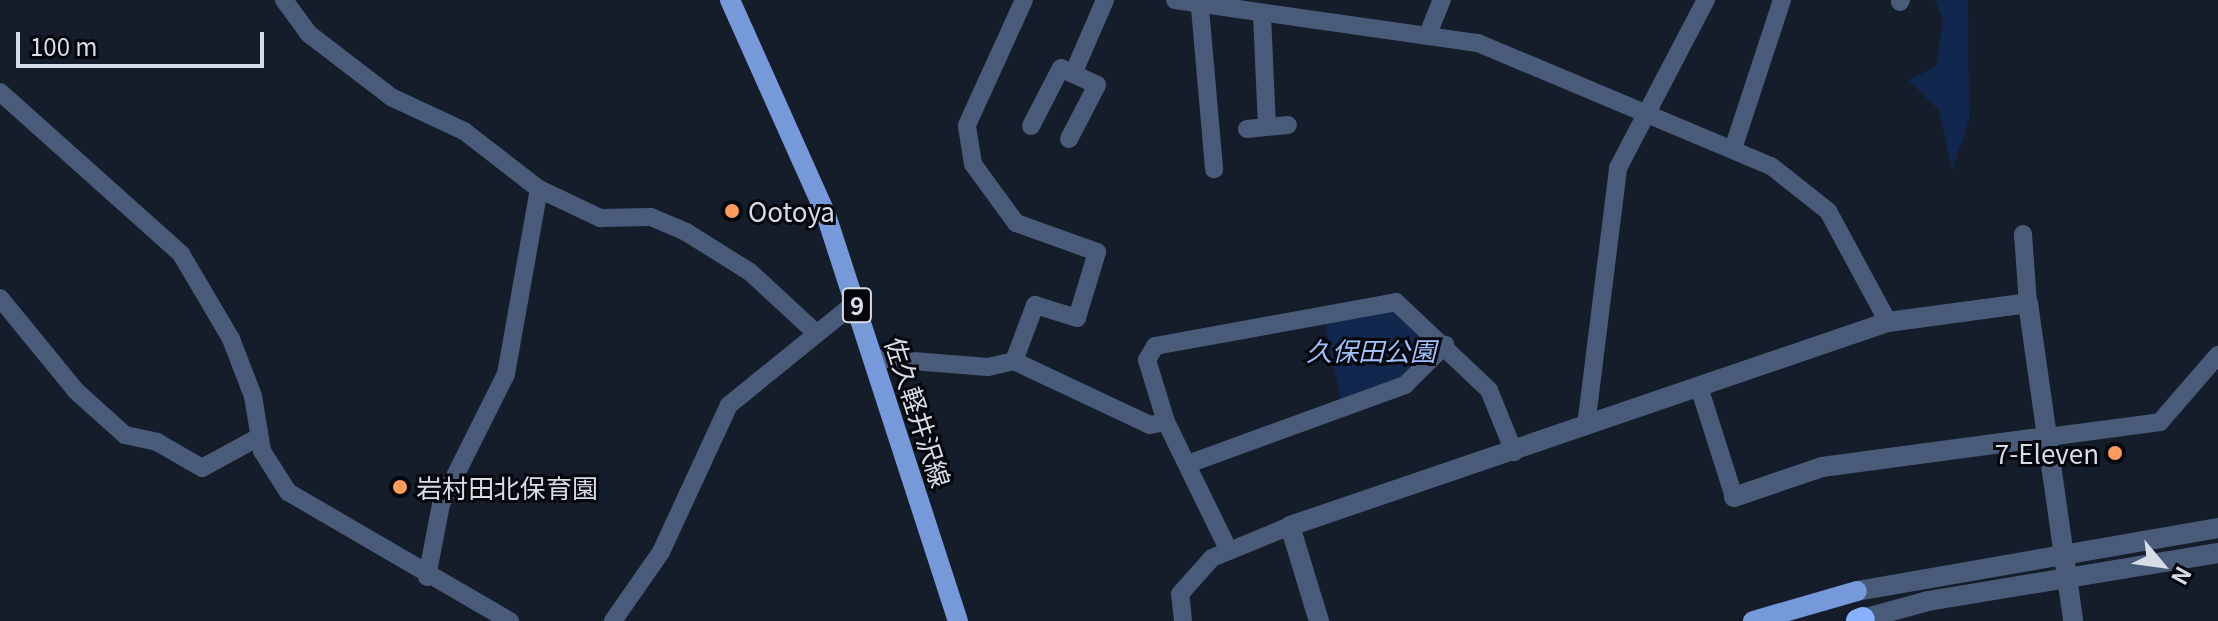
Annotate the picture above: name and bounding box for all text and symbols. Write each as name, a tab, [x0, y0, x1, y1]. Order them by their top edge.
scale bar	[20, 16, 268, 66]
text: 100 m	[30, 28, 98, 63]
place label: Ootoya	[748, 195, 835, 227]
marker: Ootoya	[723, 202, 741, 220]
road number: 9	[841, 285, 873, 325]
street label: 佐久軽井沢線	[880, 333, 958, 491]
park label: 久保田公園	[1306, 334, 1436, 366]
place label: 7-Eleven	[1995, 437, 2099, 469]
marker: 7-Eleven	[2106, 444, 2124, 462]
place label: 岩村田北保育園	[416, 471, 598, 503]
marker: 岩村田北保育園	[391, 478, 409, 496]
north arrow	[2122, 525, 2202, 605]
text: N	[2165, 562, 2201, 592]

